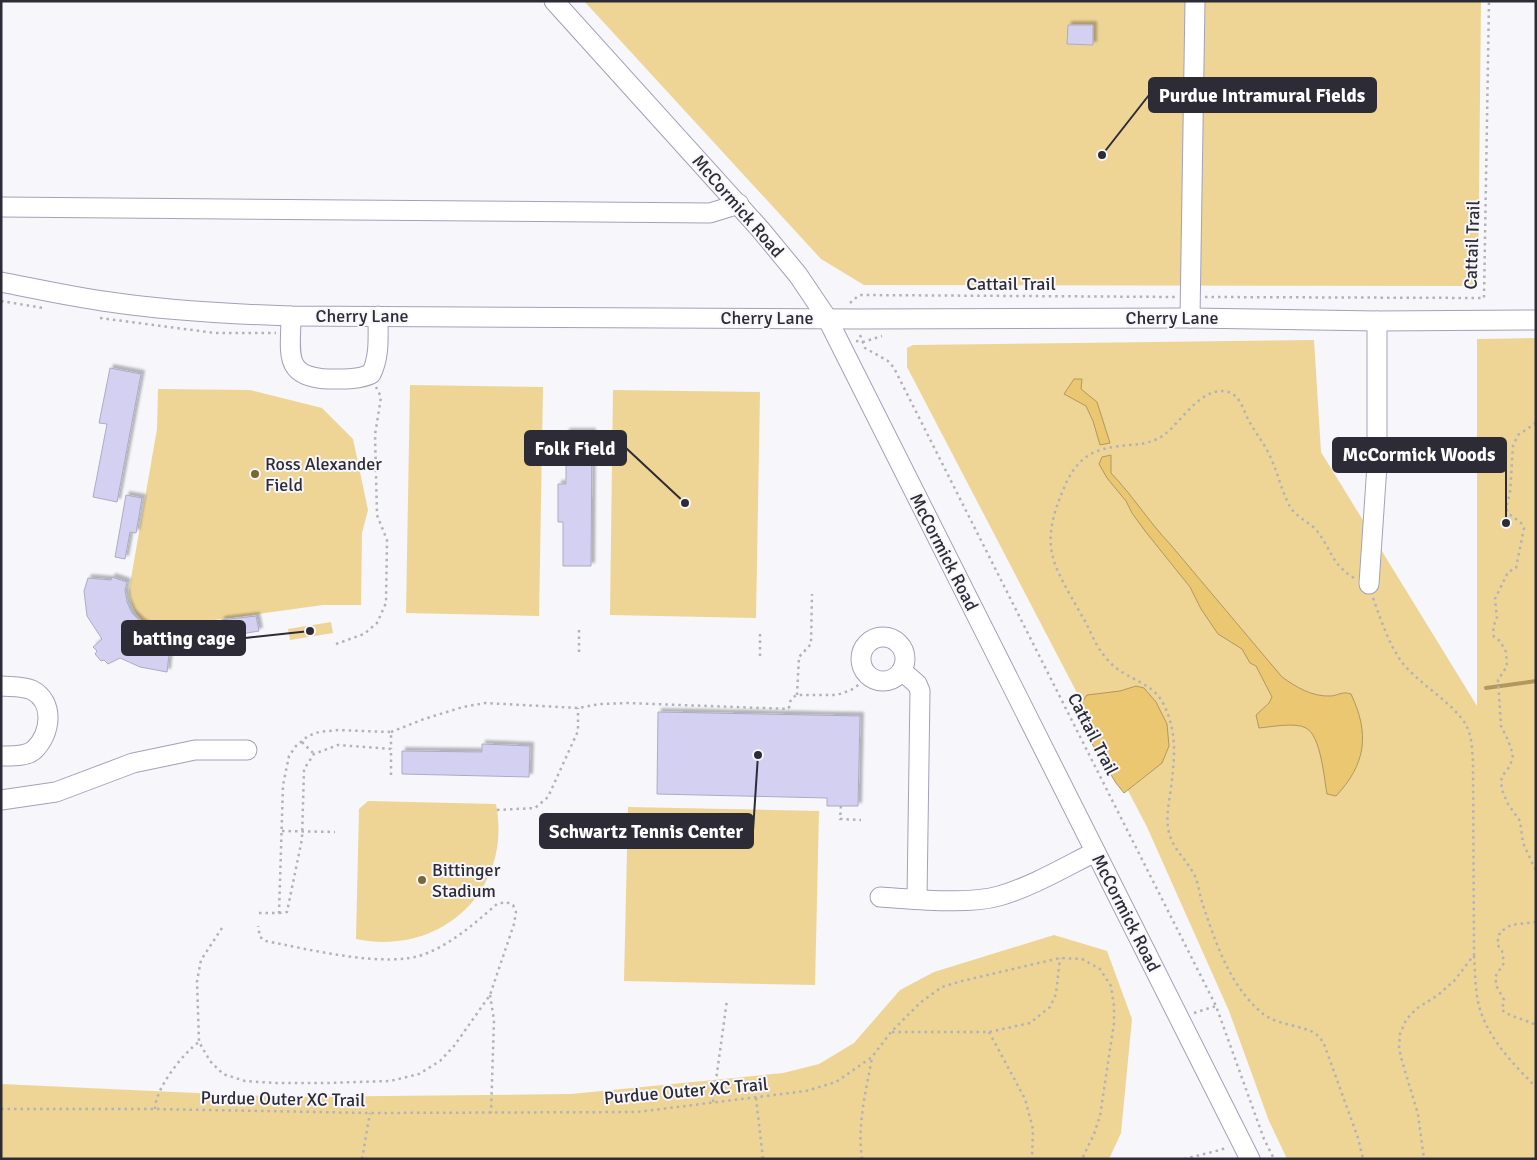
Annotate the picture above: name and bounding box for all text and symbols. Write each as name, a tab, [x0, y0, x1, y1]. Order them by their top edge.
callout: Purdue Intramural Fields	[1149, 78, 1376, 112]
text: Purdue Intramural Fields	[1159, 84, 1365, 108]
street label: McCormick Road	[687, 150, 789, 262]
street label: Cattail Trail	[1459, 200, 1485, 290]
street label: Cattail Trail	[966, 273, 1056, 295]
street label: Cherry Lane	[316, 305, 408, 327]
street label: Cherry Lane	[721, 307, 813, 329]
street label: Cherry Lane	[1126, 307, 1218, 329]
callout: Folk Field	[525, 431, 626, 465]
text: Folk Field	[535, 437, 615, 461]
callout: McCormick Woods	[1333, 438, 1506, 472]
text: McCormick Woods	[1343, 443, 1495, 467]
place label: Ross Alexander Field	[265, 453, 382, 496]
marker: Ross Alexander Field	[249, 468, 261, 480]
street label: McCormick Road	[905, 490, 983, 614]
callout: batting cage	[122, 621, 245, 655]
text: batting cage	[133, 627, 235, 651]
street label: Cattail Trail	[1063, 689, 1123, 779]
callout: Schwartz Tennis Center	[540, 814, 753, 848]
text: Schwartz Tennis Center	[549, 820, 743, 844]
street label: McCormick Road	[1087, 851, 1165, 975]
place label: Bittinger Stadium	[432, 859, 501, 902]
marker: Bittinger Stadium	[416, 874, 428, 886]
street label: Purdue Outer XC Trail	[603, 1073, 769, 1109]
street label: Purdue Outer XC Trail	[200, 1087, 366, 1111]

